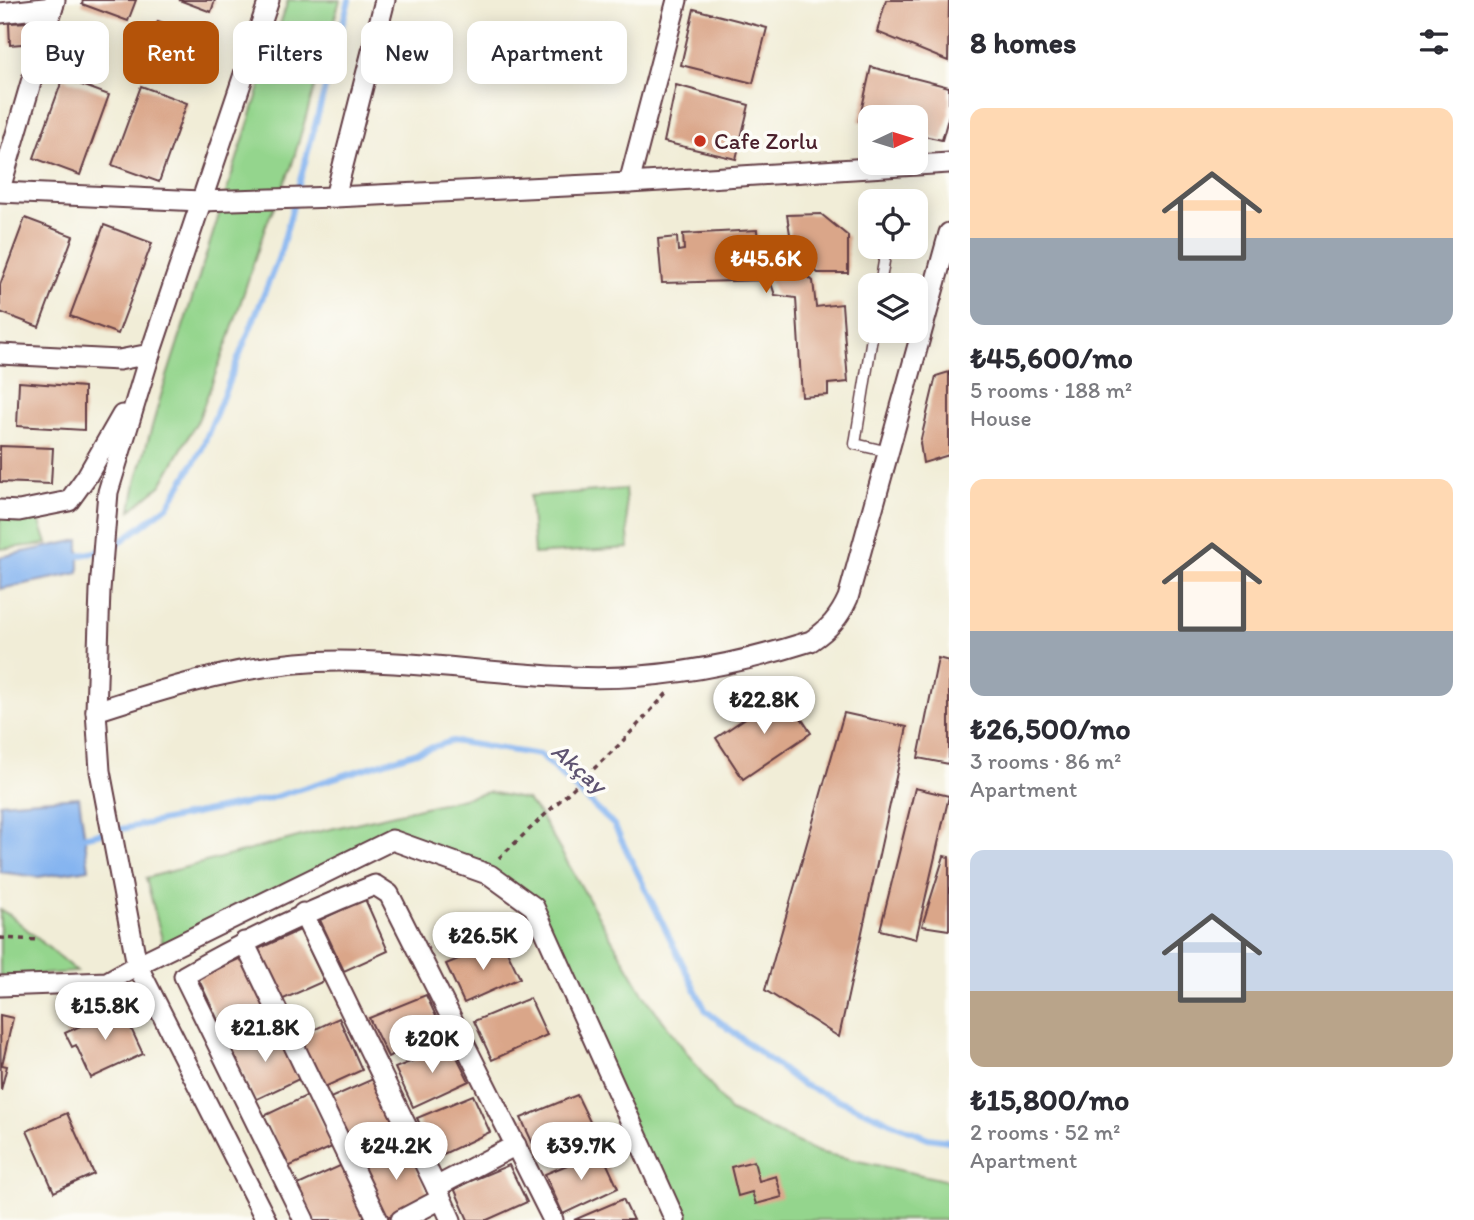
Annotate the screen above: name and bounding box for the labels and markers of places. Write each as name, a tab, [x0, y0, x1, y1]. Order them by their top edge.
place label: Cafe Zorlu	[714, 127, 818, 155]
marker: Cafe Zorlu	[692, 133, 708, 149]
pin: ₺45.6K	[709, 236, 823, 295]
pin: ₺22.8K	[707, 676, 821, 736]
pin: ₺26.5K	[426, 912, 540, 972]
pin: ₺15.8K	[48, 982, 162, 1042]
pin: ₺21.8K	[208, 1004, 322, 1064]
pin: ₺20K	[391, 1016, 473, 1075]
pin: ₺24.2K	[339, 1122, 453, 1182]
pin: ₺39.7K	[524, 1122, 638, 1182]

